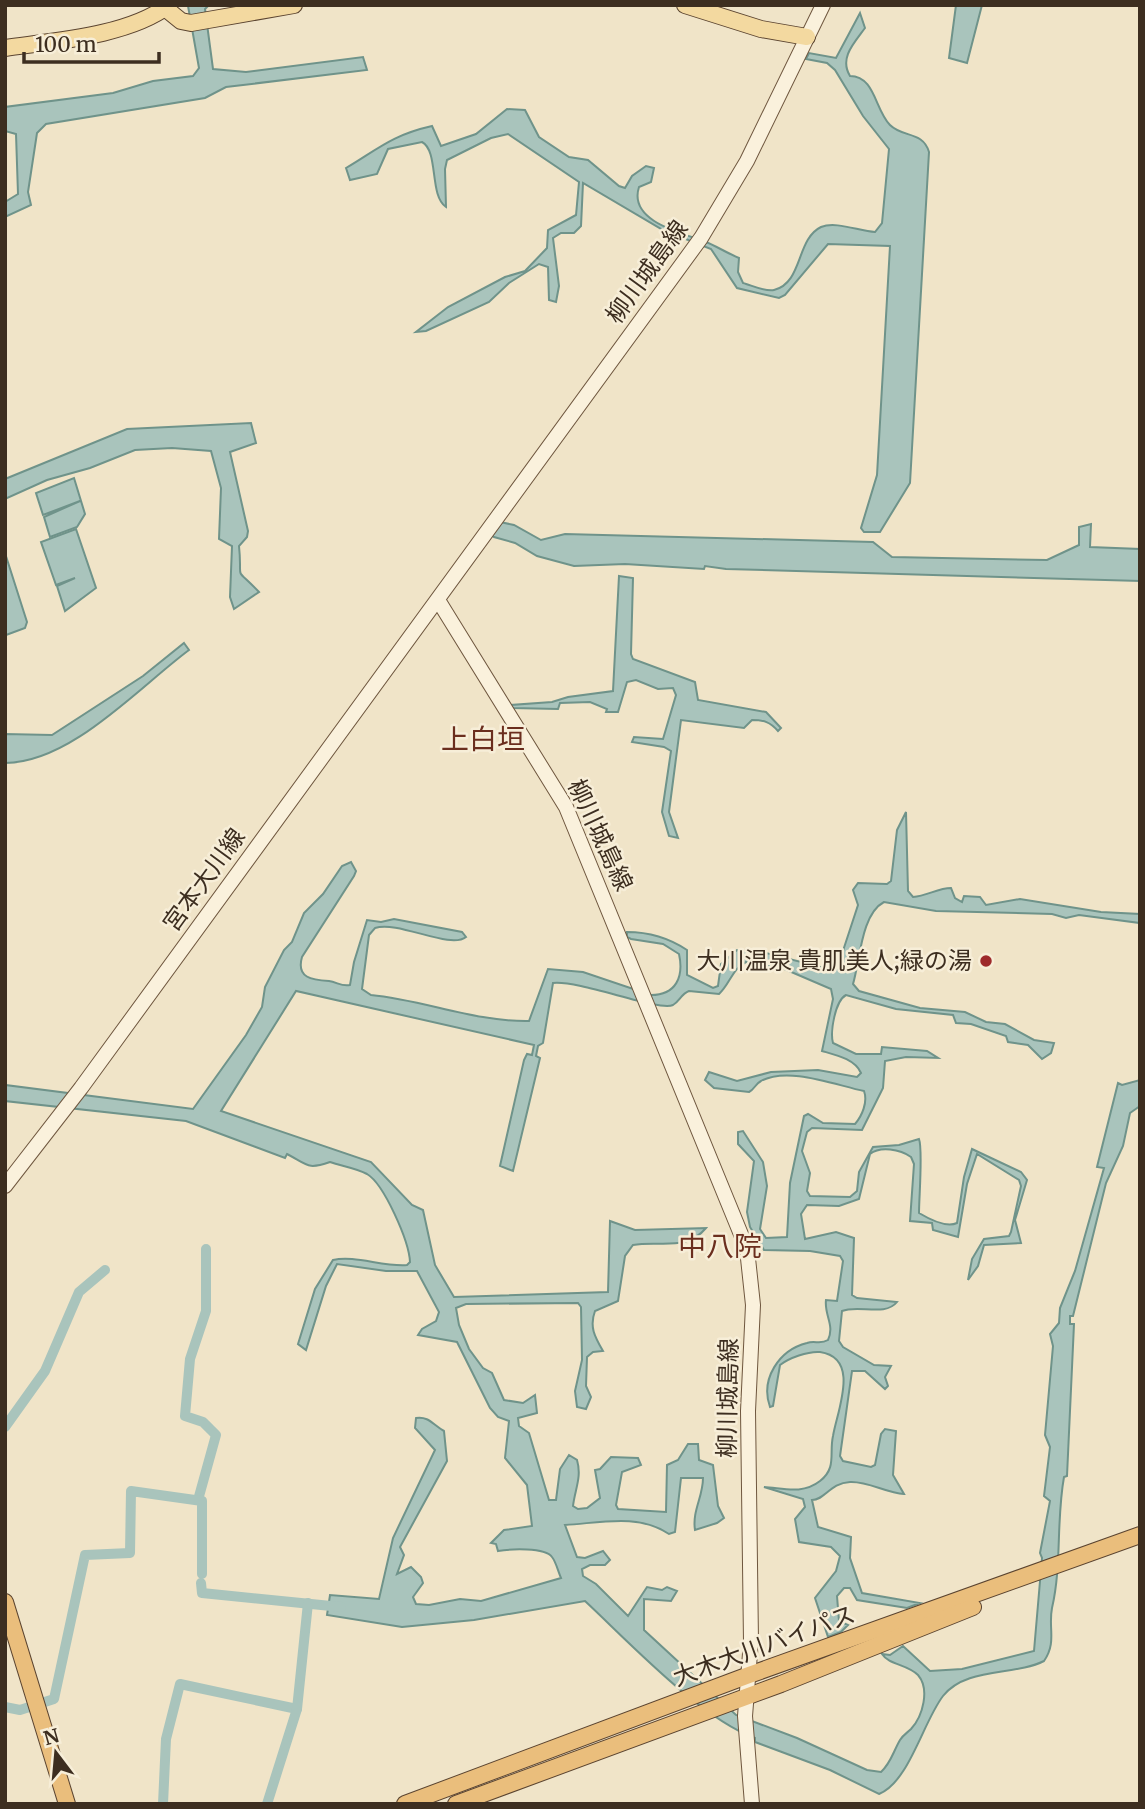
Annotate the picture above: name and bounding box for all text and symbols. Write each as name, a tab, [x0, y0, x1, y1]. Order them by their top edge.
scale bar	[24, 21, 159, 65]
text: 100 m	[35, 31, 97, 58]
street label: 柳川城島線	[599, 214, 694, 329]
district label: 上白垣	[441, 721, 525, 757]
street label: 柳川城島線	[561, 774, 640, 896]
street label: 宮本大川線	[156, 822, 251, 937]
place label: 大川温泉 貴肌美人;緑の湯	[696, 945, 972, 976]
marker: 大川温泉 貴肌美人;緑の湯	[978, 953, 994, 969]
district label: 中八院	[678, 1228, 762, 1264]
street label: 柳川城島線	[711, 1338, 744, 1458]
street label: 大木大川バイパス	[669, 1598, 859, 1693]
north arrow	[21, 1718, 91, 1788]
text: N	[41, 1723, 62, 1750]

